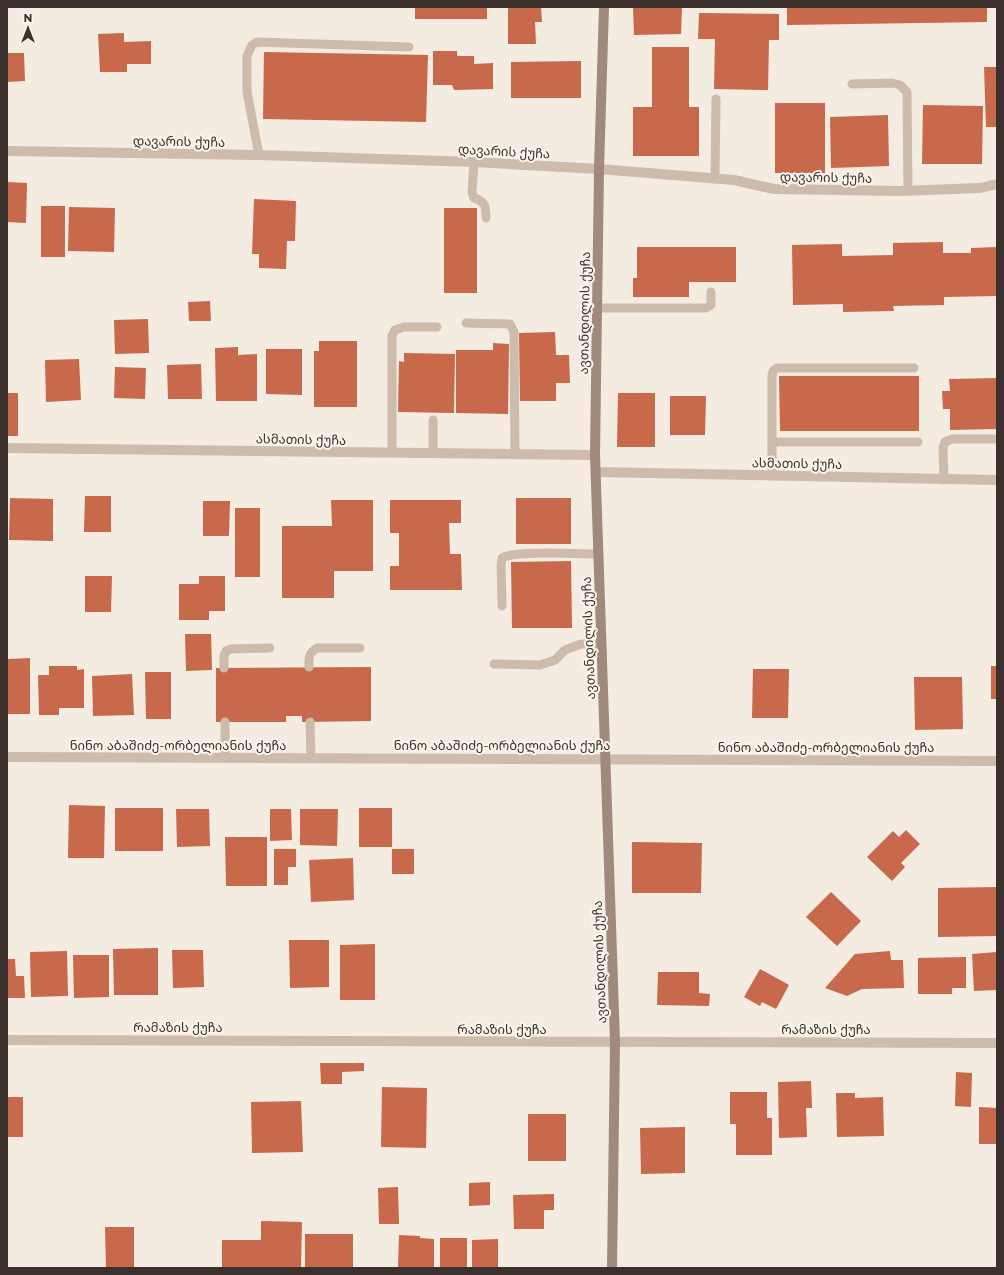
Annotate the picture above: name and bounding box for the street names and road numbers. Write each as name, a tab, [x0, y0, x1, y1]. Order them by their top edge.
street label: დავარის ქუჩა	[133, 132, 225, 151]
street label: დავარის ქუჩა	[457, 141, 551, 162]
street label: დავარის ქუჩა	[780, 168, 872, 187]
street label: ავთანდილის ქუჩა	[575, 251, 594, 375]
street label: ასმათის ქუჩა	[256, 430, 346, 448]
street label: ასმათის ქუჩა	[752, 454, 842, 472]
street label: ავთანდილის ქუჩა	[578, 576, 599, 700]
street label: ნინო აბაშიძე-ორბელიანის ქუჩა	[70, 737, 286, 754]
street label: ნინო აბაშიძე-ორბელიანის ქუჩა	[394, 737, 610, 754]
street label: ნინო აბაშიძე-ორბელიანის ქუჩა	[718, 739, 934, 756]
street label: ავთანდილის ქუჩა	[589, 900, 610, 1024]
street label: რამაზის ქუჩა	[133, 1019, 223, 1035]
street label: რამაზის ქუჩა	[457, 1021, 547, 1037]
street label: რამაზის ქუჩა	[781, 1021, 871, 1037]

